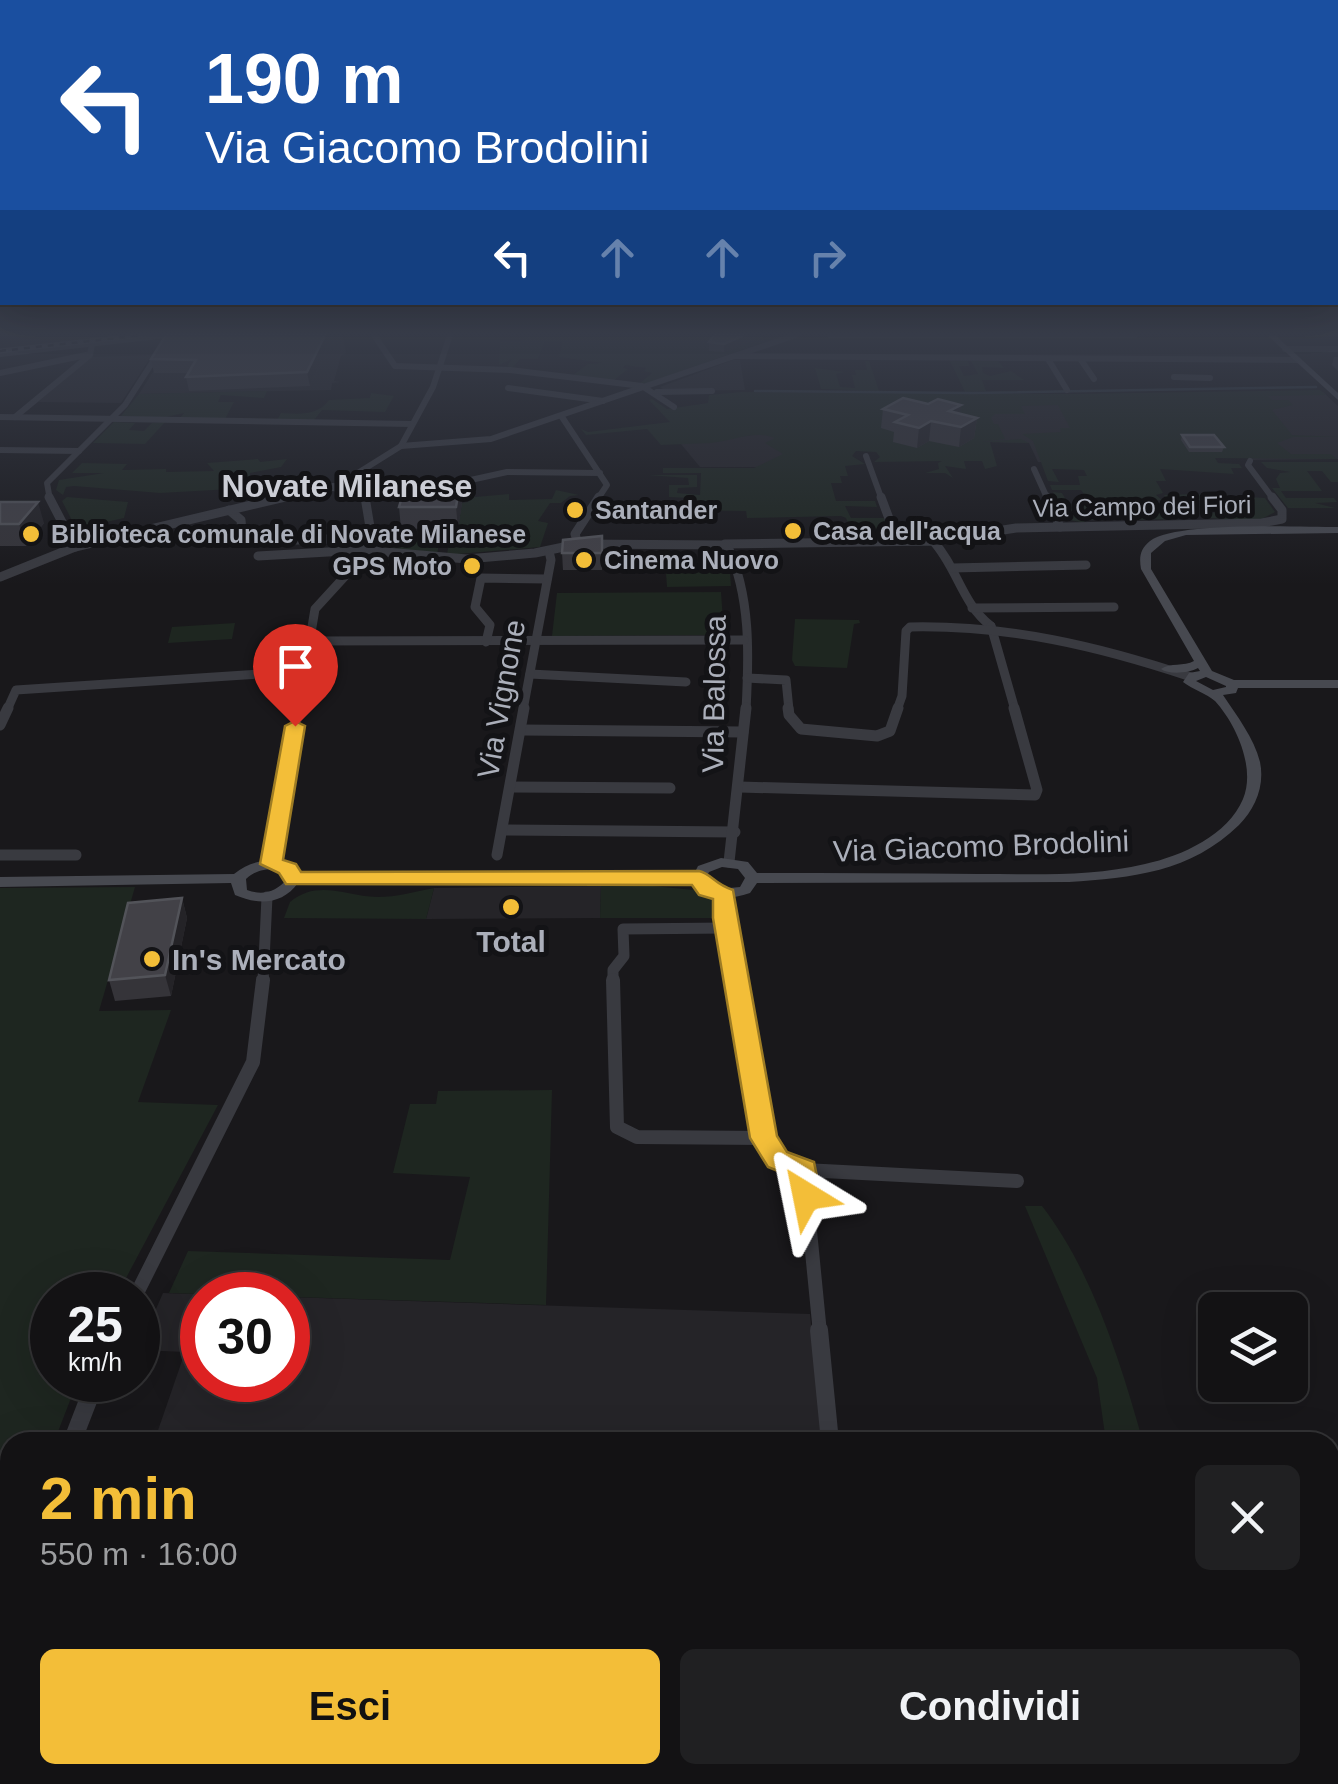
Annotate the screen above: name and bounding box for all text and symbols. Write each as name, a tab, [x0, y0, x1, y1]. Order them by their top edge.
icon: left	[40, 40, 170, 170]
text: 190 m	[205, 40, 403, 118]
text: Via Giacomo Brodolini	[205, 122, 649, 173]
icon: left	[485, 230, 540, 285]
icon: ahead	[590, 230, 645, 285]
icon: ahead	[695, 230, 750, 285]
icon: right	[800, 230, 855, 285]
district label: Novate Milanese	[222, 468, 472, 504]
street label: Via Campo dei Fiori	[1032, 490, 1252, 522]
place label: Santander	[595, 496, 718, 524]
marker: Santander	[564, 499, 586, 521]
place label: Casa dell'acqua	[813, 517, 1002, 545]
place label: Biblioteca comunale di Novate Milanese	[51, 520, 526, 548]
marker: Casa dell'acqua	[782, 520, 804, 542]
marker: Biblioteca comunale di Novate Milanese	[20, 523, 42, 545]
place label: Cinema Nuovo	[604, 546, 779, 574]
marker: Cinema Nuovo	[573, 549, 595, 571]
place label: GPS Moto	[333, 552, 452, 580]
marker: GPS Moto	[461, 555, 483, 577]
street label: Via Balossa	[696, 614, 732, 773]
street label: Via Vignone	[471, 617, 531, 781]
pin	[253, 624, 338, 727]
icon: arrive	[268, 639, 323, 694]
street label: Via Giacomo Brodolini	[832, 824, 1130, 868]
marker: Total	[500, 896, 522, 918]
place label: Total	[476, 925, 546, 958]
place label: In's Mercato	[172, 943, 346, 976]
marker: In's Mercato	[141, 948, 163, 970]
position arrow	[754, 1144, 858, 1248]
speed limit sign: 30	[180, 1272, 310, 1402]
map controls	[1198, 1292, 1308, 1402]
button: layers	[1198, 1292, 1308, 1402]
text: 25	[67, 1297, 123, 1353]
text: km/h	[68, 1348, 122, 1376]
text: 2 min	[40, 1465, 197, 1532]
button: close	[1195, 1465, 1300, 1570]
text: 550 m · 16:00	[40, 1536, 237, 1572]
button: Esci	[40, 1649, 660, 1764]
button: Condividi	[680, 1649, 1300, 1764]

